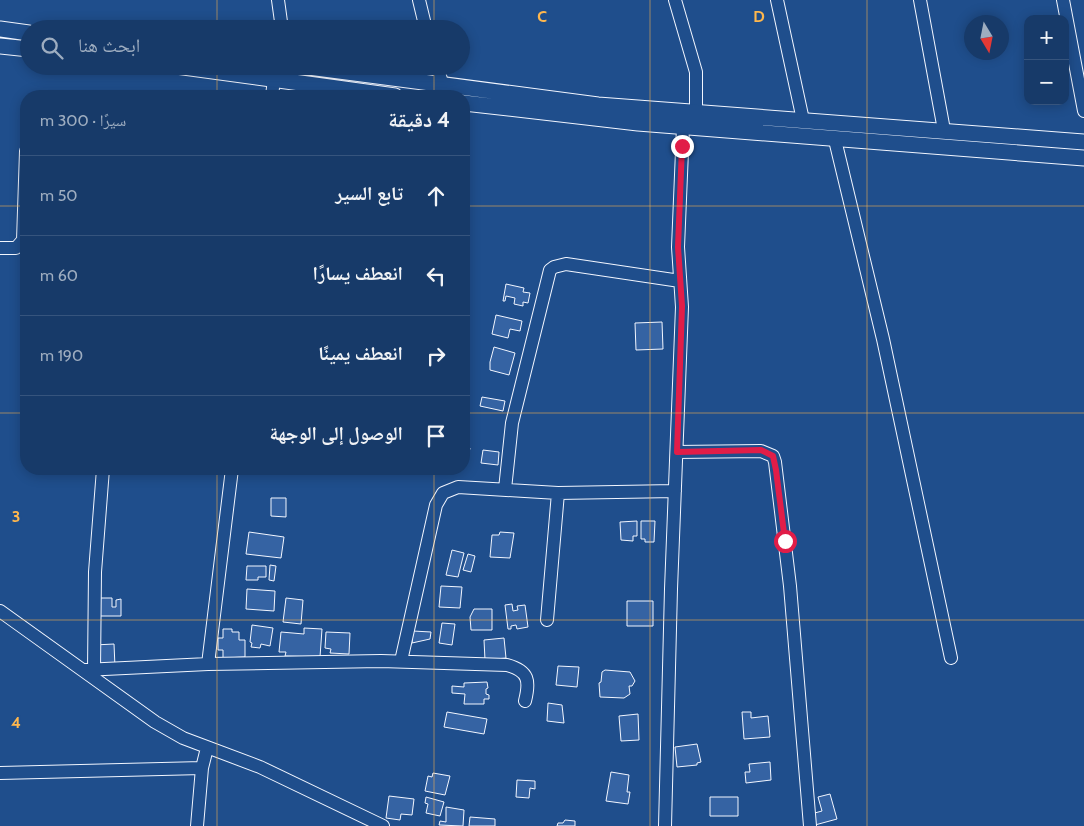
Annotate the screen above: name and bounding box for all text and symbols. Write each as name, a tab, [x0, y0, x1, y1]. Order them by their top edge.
text: C	[537, 7, 547, 26]
text: D	[753, 7, 765, 26]
north arrow	[964, 15, 1009, 60]
map controls	[1024, 15, 1069, 105]
button: +	[1024, 15, 1069, 60]
search box	[20, 20, 470, 75]
icon: search	[38, 34, 66, 62]
text: ابحث هنا	[78, 34, 140, 57]
button: −	[1024, 60, 1069, 105]
text: 4 دقيقة	[388, 107, 450, 132]
text: سيرًا · 300 m	[40, 111, 126, 130]
route end	[671, 135, 694, 158]
text: تابع السير	[335, 182, 403, 205]
icon: ahead	[422, 182, 450, 210]
text: 50 m	[40, 186, 77, 205]
text: انعطف يسارًا	[313, 262, 403, 285]
icon: left	[422, 262, 450, 290]
text: 60 m	[40, 266, 78, 285]
text: انعطف يمينًا	[318, 342, 403, 365]
icon: right	[422, 342, 450, 370]
text: 190 m	[40, 346, 83, 365]
text: الوصول إلى الوجهة	[270, 422, 403, 445]
icon: arrive	[422, 422, 450, 450]
text: 3	[12, 507, 20, 526]
route start	[774, 530, 797, 553]
text: 4	[11, 713, 21, 732]

